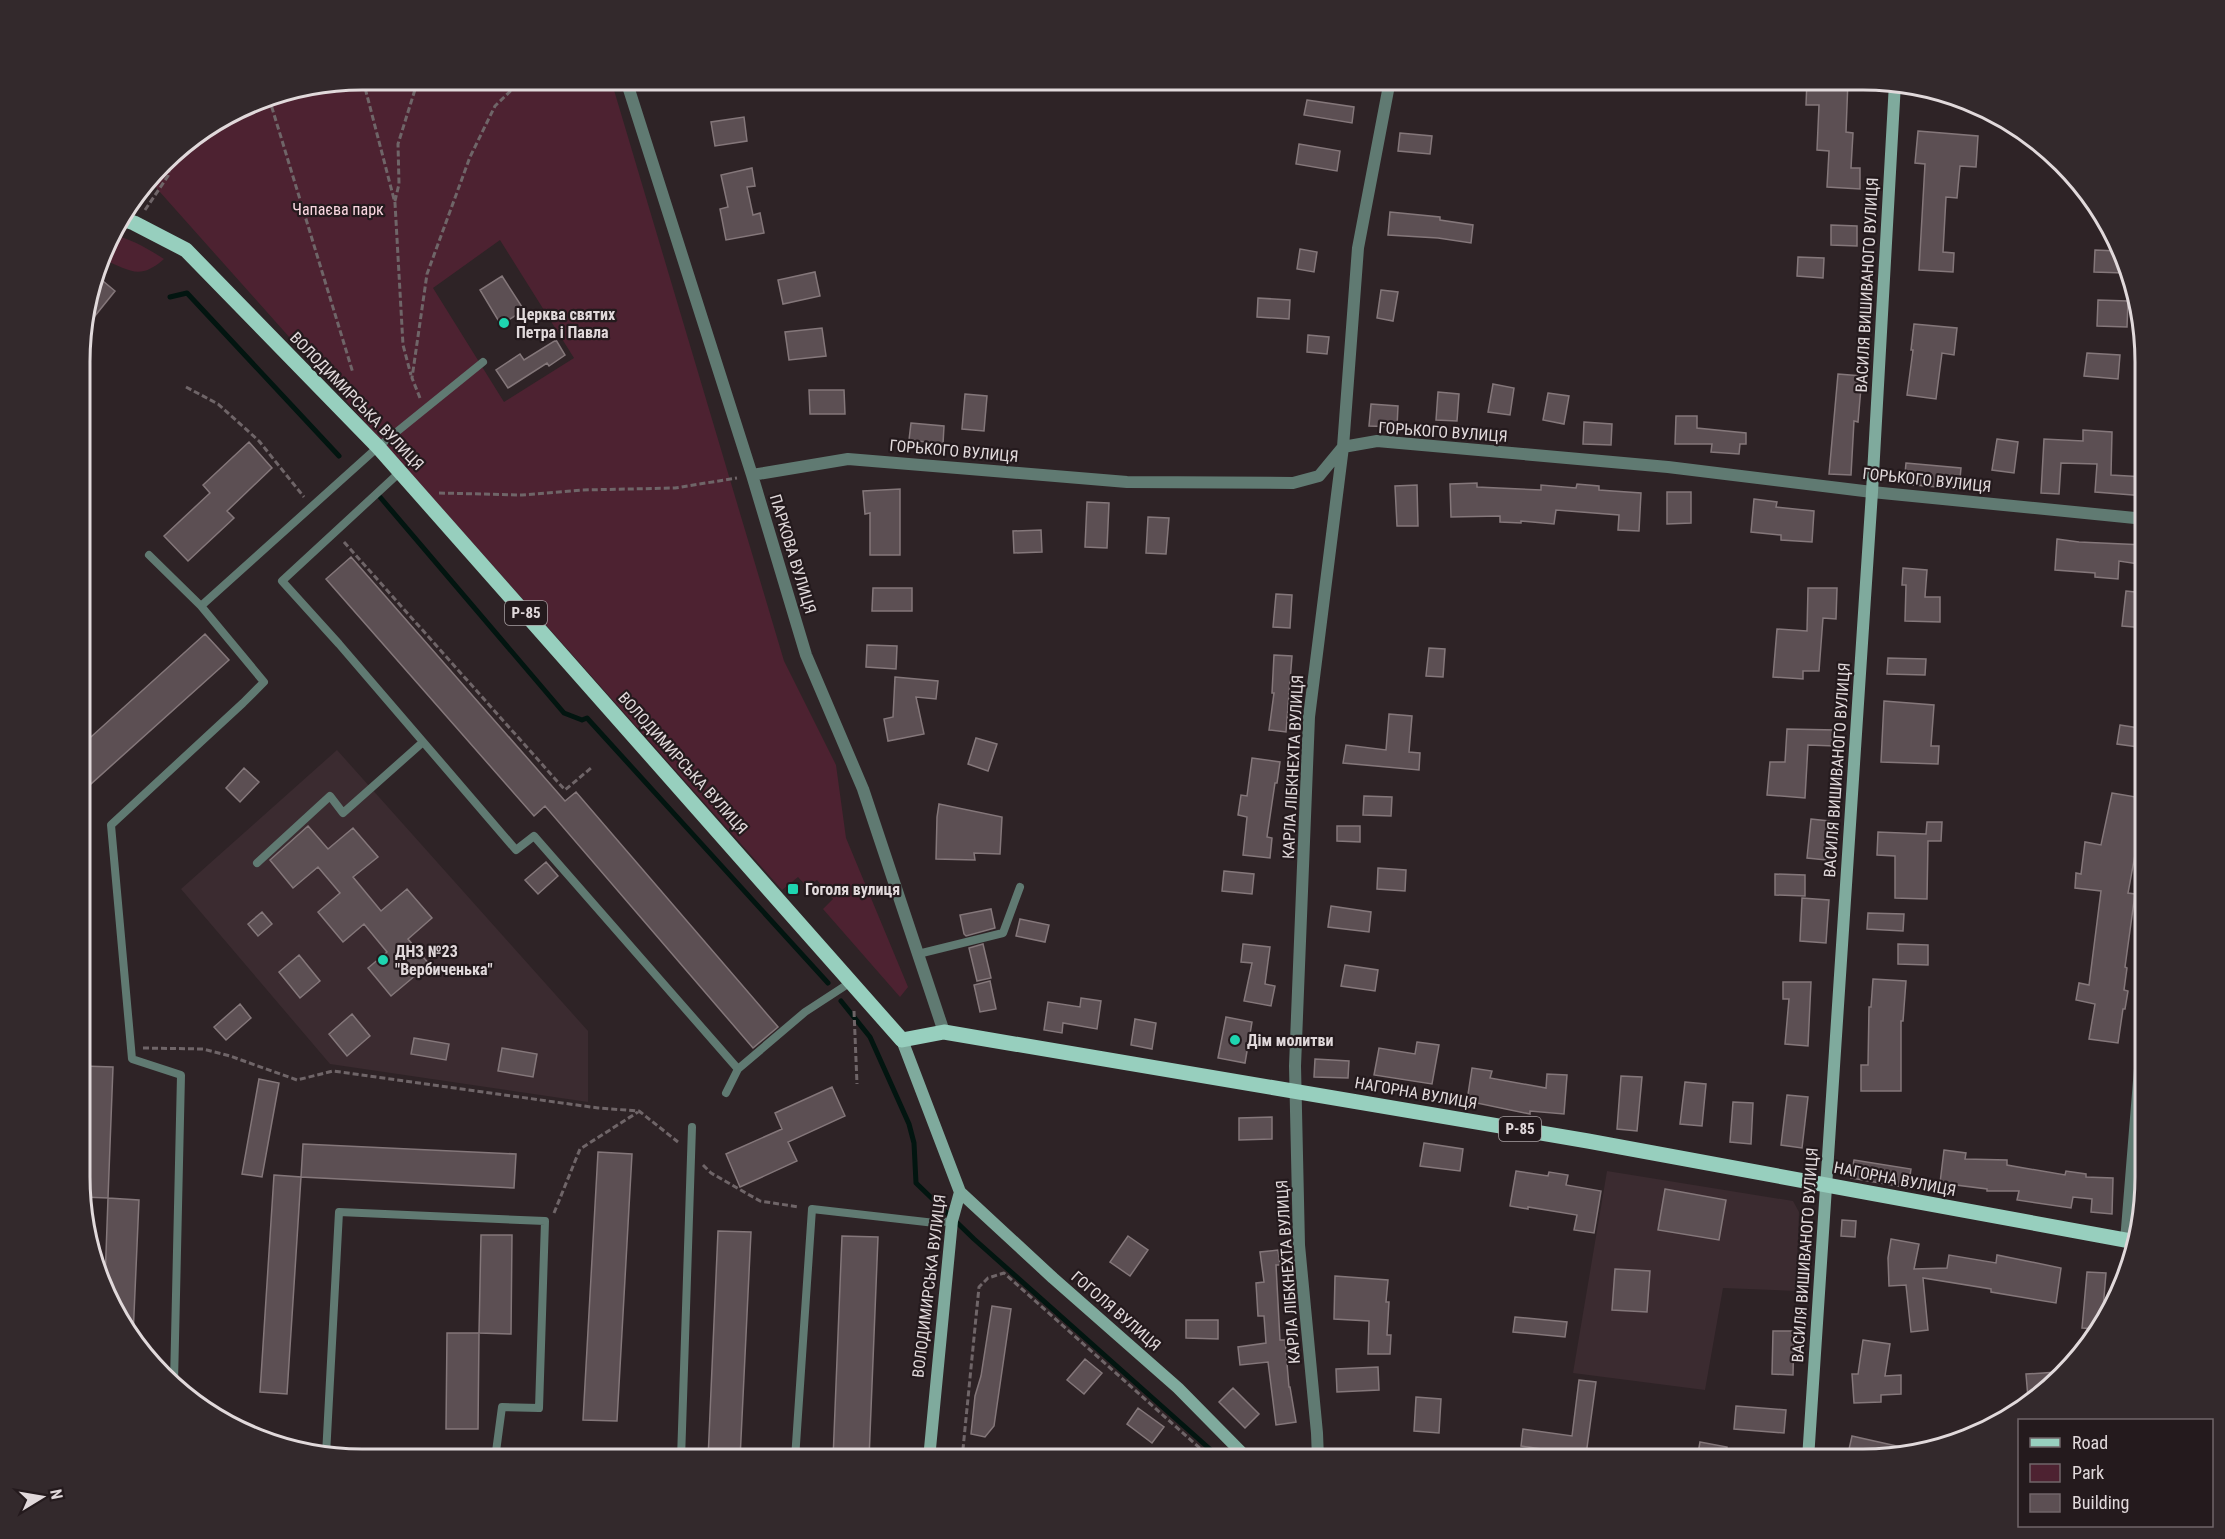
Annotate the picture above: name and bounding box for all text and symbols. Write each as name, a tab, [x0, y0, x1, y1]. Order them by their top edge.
street label: ВАСИЛЯ ВИШИВАНОГО ВУЛИЦЯ	[1852, 177, 1882, 393]
park label: Чапаєва парк	[292, 200, 384, 219]
place label: Церква святих Петра і Павла	[516, 305, 616, 342]
marker: Церква святих Петра і Павла	[497, 316, 511, 330]
street label: ВОЛОДИМИРСЬКА ВУЛИЦЯ	[286, 328, 428, 474]
street label: ГОРЬКОГО ВУЛИЦЯ	[1378, 418, 1508, 446]
street label: ГОРЬКОГО ВУЛИЦЯ	[889, 436, 1019, 466]
street label: ГОРЬКОГО ВУЛИЦЯ	[1862, 464, 1992, 496]
street label: ПАРКОВА ВУЛИЦЯ	[766, 492, 820, 616]
road number: Р-85	[505, 601, 547, 625]
street label: ВАСИЛЯ ВИШИВАНОГО ВУЛИЦЯ	[1820, 662, 1854, 878]
street label: КАРЛА ЛІБКНЕХТА ВУЛИЦЯ	[1279, 674, 1307, 860]
street label: ВОЛОДИМИРСЬКА ВУЛИЦЯ	[614, 688, 752, 838]
place label: Гоголя вулиця	[805, 880, 900, 899]
marker: Гоголя вулиця	[786, 882, 800, 896]
place label: ДНЗ №23 "Вербиченька"	[395, 942, 493, 979]
marker: ДНЗ №23 "Вербиченька"	[376, 953, 390, 967]
place label: Дім молитви	[1247, 1031, 1334, 1050]
marker: Дім молитви	[1228, 1033, 1242, 1047]
street label: НАГОРНА ВУЛИЦЯ	[1353, 1073, 1479, 1113]
road number: Р-85	[1499, 1117, 1541, 1141]
street label: ВАСИЛЯ ВИШИВАНОГО ВУЛИЦЯ	[1788, 1147, 1822, 1363]
street label: НАГОРНА ВУЛИЦЯ	[1832, 1158, 1958, 1200]
street label: КАРЛА ЛІБКНЕХТА ВУЛИЦЯ	[1272, 1179, 1304, 1365]
street label: ВОЛОДИМИРСЬКА ВУЛИЦЯ	[908, 1193, 950, 1379]
street label: ГОГОЛЯ ВУЛИЦЯ	[1067, 1267, 1165, 1355]
legend	[2018, 1419, 2213, 1527]
text: Road	[2072, 1432, 2108, 1453]
text: Park	[2072, 1462, 2104, 1483]
north arrow	[12, 1467, 72, 1527]
text: N	[46, 1488, 66, 1501]
text: Building	[2072, 1492, 2129, 1513]

